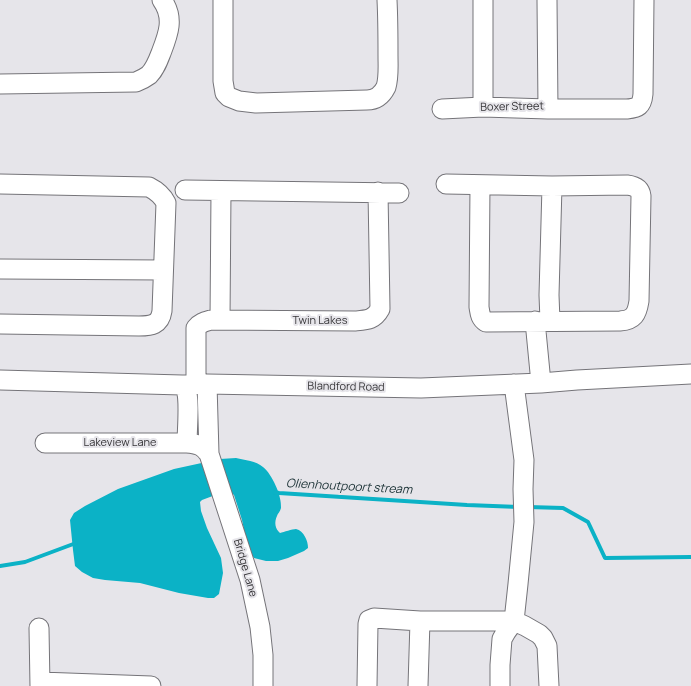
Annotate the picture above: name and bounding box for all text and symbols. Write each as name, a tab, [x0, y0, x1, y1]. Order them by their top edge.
street label: Boxer Street	[480, 100, 544, 114]
street label: Twin Lakes	[293, 314, 347, 328]
street label: Blandford Road	[307, 380, 385, 394]
street label: Lakeview Lane	[84, 436, 156, 450]
water label: Olienhoutpoort stream	[286, 477, 412, 497]
street label: Bridge Lane	[230, 538, 260, 598]

